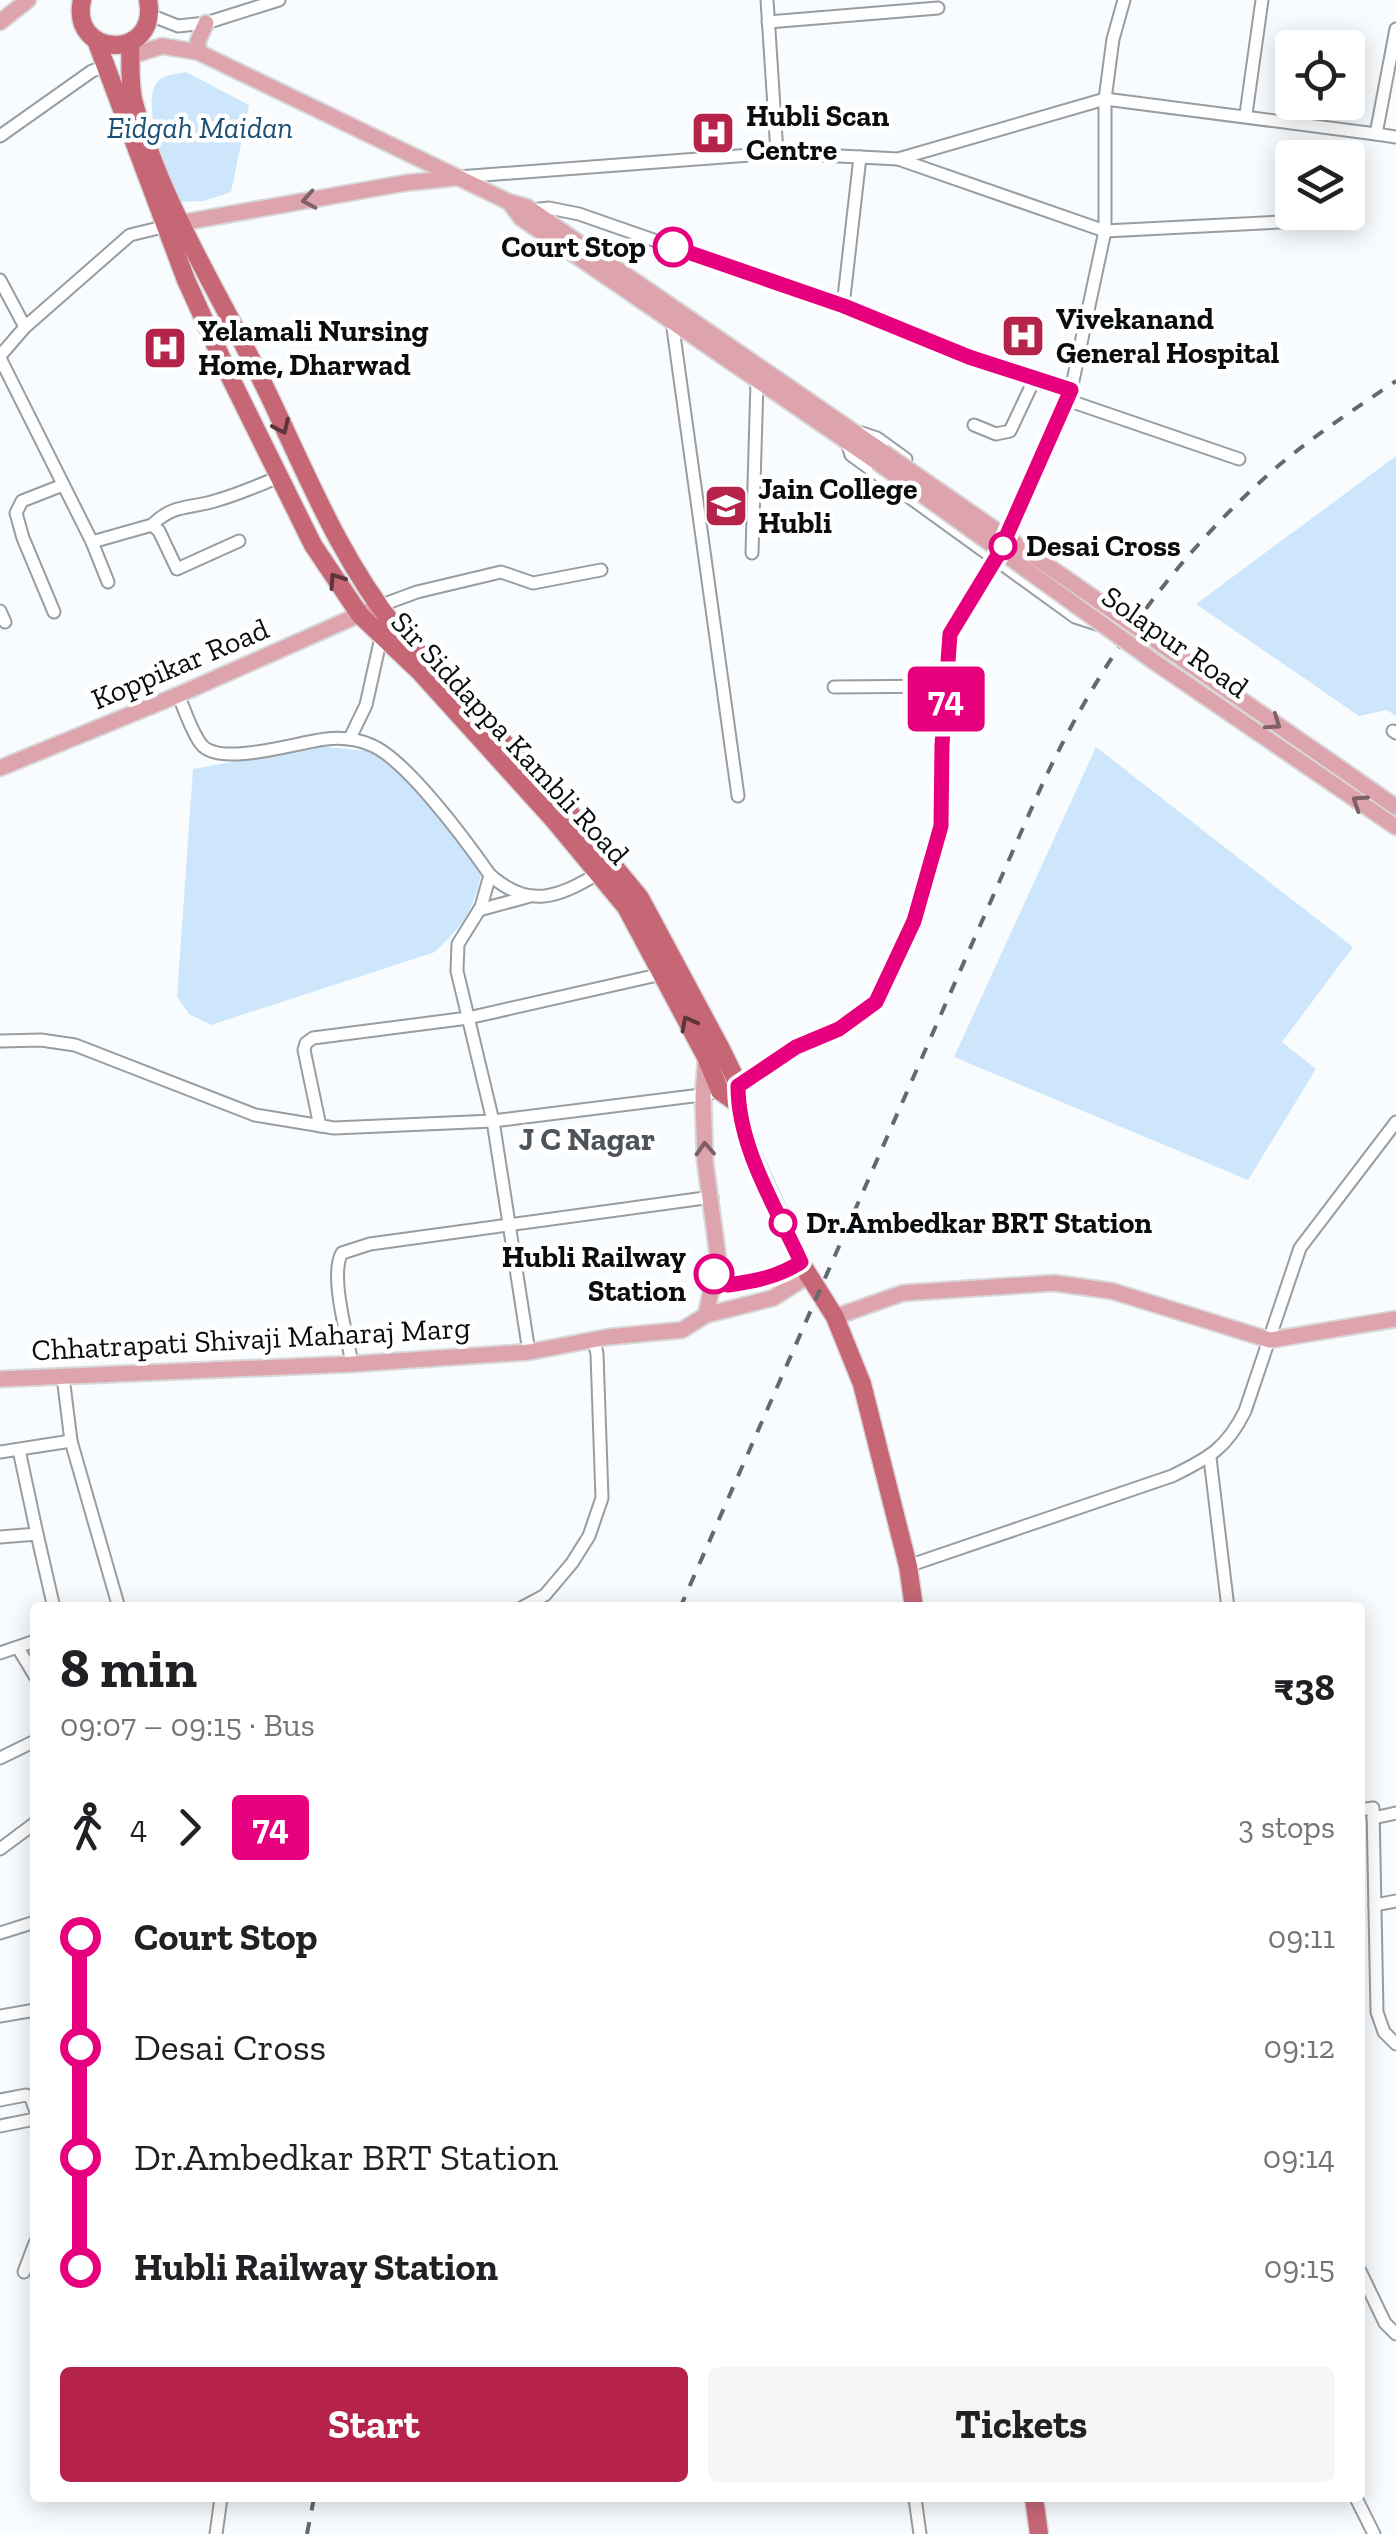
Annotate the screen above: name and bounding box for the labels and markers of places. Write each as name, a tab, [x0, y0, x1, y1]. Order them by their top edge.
place label: Hubli Scan Centre	[746, 98, 889, 168]
hospital icon: Hubli Scan Centre	[690, 110, 736, 156]
marker: Court Stop	[654, 228, 692, 266]
place label: Court Stop	[501, 229, 646, 265]
place label: Vivekanand General Hospital	[1056, 301, 1280, 371]
place label: Yelamali Nursing Home, Dharwad	[198, 313, 429, 383]
hospital icon: Vivekanand General Hospital	[1000, 313, 1046, 359]
hospital icon: Yelamali Nursing Home, Dharwad	[142, 325, 188, 371]
place label: Jain College Hubli	[758, 471, 917, 541]
school or university icon: Jain College Hubli	[703, 483, 749, 529]
place label: Desai Cross	[1026, 528, 1181, 564]
marker: Desai Cross	[990, 533, 1016, 559]
place label: Dr.Ambedkar BRT Station	[806, 1205, 1152, 1241]
marker: Dr.Ambedkar BRT Station	[770, 1210, 796, 1236]
place label: Hubli Railway Station	[502, 1239, 686, 1309]
marker: Hubli Railway Station	[695, 1255, 733, 1293]

